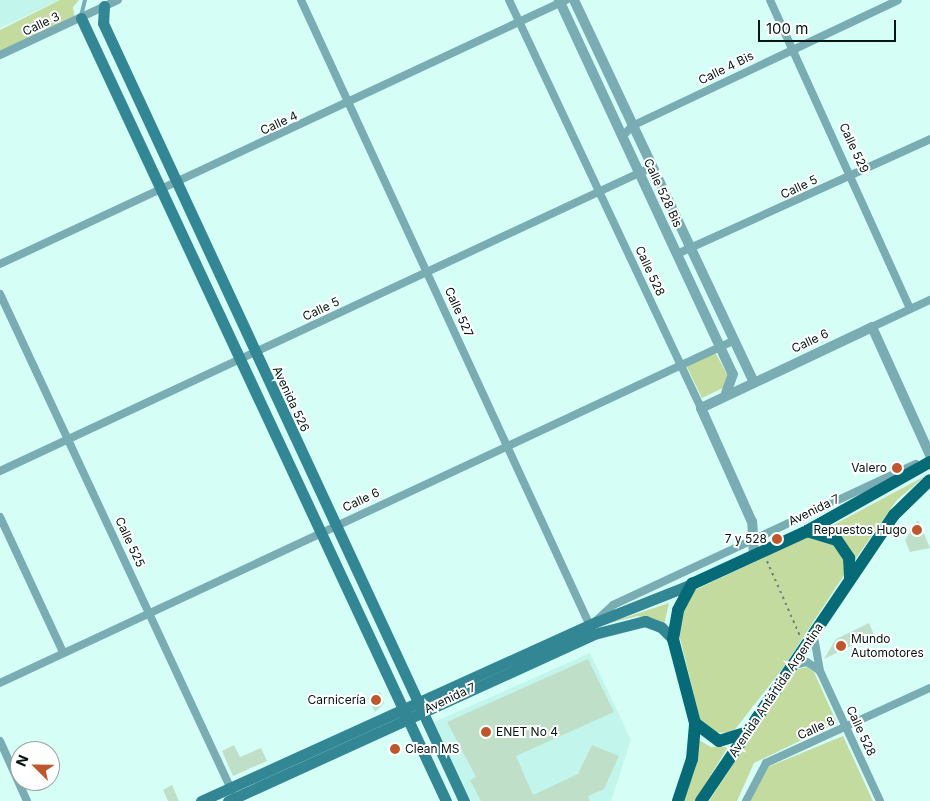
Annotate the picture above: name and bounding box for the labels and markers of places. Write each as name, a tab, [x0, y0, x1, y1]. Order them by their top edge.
place label: Valero	[851, 461, 887, 475]
marker: Valero	[891, 462, 903, 474]
place label: Repuestos Hugo	[813, 523, 907, 537]
marker: Repuestos Hugo	[911, 524, 923, 536]
place label: 7 y 528	[725, 532, 767, 546]
marker: 7 y 528	[771, 533, 783, 545]
place label: Mundo Automotores	[851, 632, 924, 660]
marker: Mundo Automotores	[835, 640, 847, 652]
place label: Carnicería	[308, 693, 366, 707]
marker: Carnicería	[370, 694, 382, 706]
place label: ENET No 4	[496, 725, 558, 739]
marker: ENET No 4	[480, 726, 492, 738]
place label: Clean MS	[405, 742, 460, 756]
marker: Clean MS	[389, 743, 401, 755]

